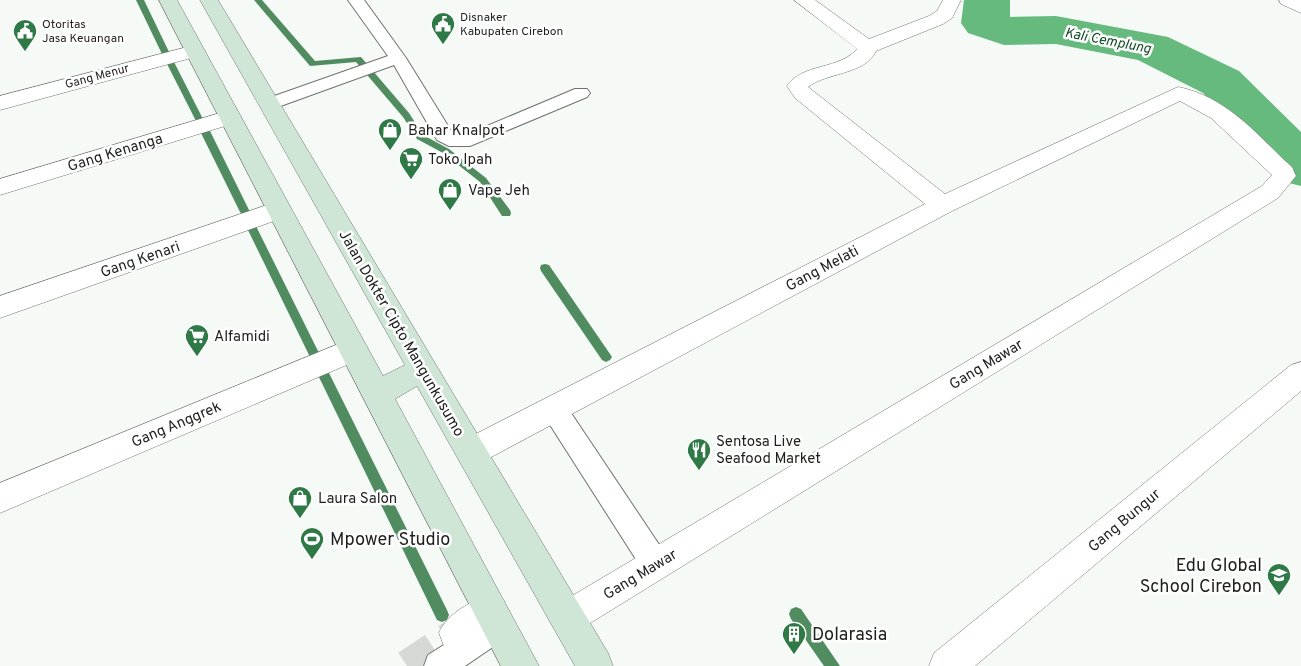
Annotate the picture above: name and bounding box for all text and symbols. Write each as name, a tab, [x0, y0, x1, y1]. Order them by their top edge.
place label: Disnaker Kabupaten Cirebon	[460, 10, 563, 40]
public building icon: Disnaker Kabupaten Cirebon	[430, 11, 456, 45]
place label: Otoritas Jasa Keuangan	[42, 17, 124, 47]
public building icon: Otoritas Jasa Keuangan	[12, 18, 38, 52]
water label: Kali Cemplung	[1063, 25, 1153, 58]
street label: Gang Menur	[63, 61, 131, 93]
shop icon: Bahar Knalpot	[377, 117, 403, 151]
place label: Bahar Knalpot	[408, 122, 505, 141]
street label: Gang Kenanga	[66, 130, 165, 177]
supermarket icon: Toko Ipah	[398, 146, 424, 180]
place label: Toko Ipah	[428, 151, 492, 170]
shop icon: Vape Jeh	[437, 177, 463, 211]
place label: Vape Jeh	[468, 182, 530, 201]
street label: Jalan Dokter Cipto Mangunkusumo	[334, 227, 468, 440]
street label: Gang Kenari	[98, 238, 183, 283]
street label: Gang Melati	[783, 242, 862, 296]
supermarket icon: Alfamidi	[184, 323, 210, 357]
place label: Alfamidi	[214, 328, 270, 347]
street label: Gang Mawar	[946, 336, 1027, 395]
street label: Gang Anggrek	[129, 398, 224, 453]
place label: Sentosa Live Seafood Market	[716, 433, 821, 469]
restaurant icon: Sentosa Live Seafood Market	[686, 437, 712, 471]
shop icon: Laura Salon	[287, 485, 313, 519]
street label: Gang Bungur	[1085, 485, 1165, 557]
place label: Laura Salon	[318, 490, 397, 509]
sports icon: Mpower Studio	[299, 526, 325, 560]
place label: Mpower Studio	[330, 529, 450, 552]
street label: Gang Mawar	[600, 546, 681, 605]
place label: Edu Global School Cirebon	[1140, 555, 1262, 599]
school or university icon: Edu Global School Cirebon	[1266, 562, 1292, 596]
building icon: Dolarasia	[781, 621, 807, 655]
place label: Dolarasia	[812, 624, 887, 647]

